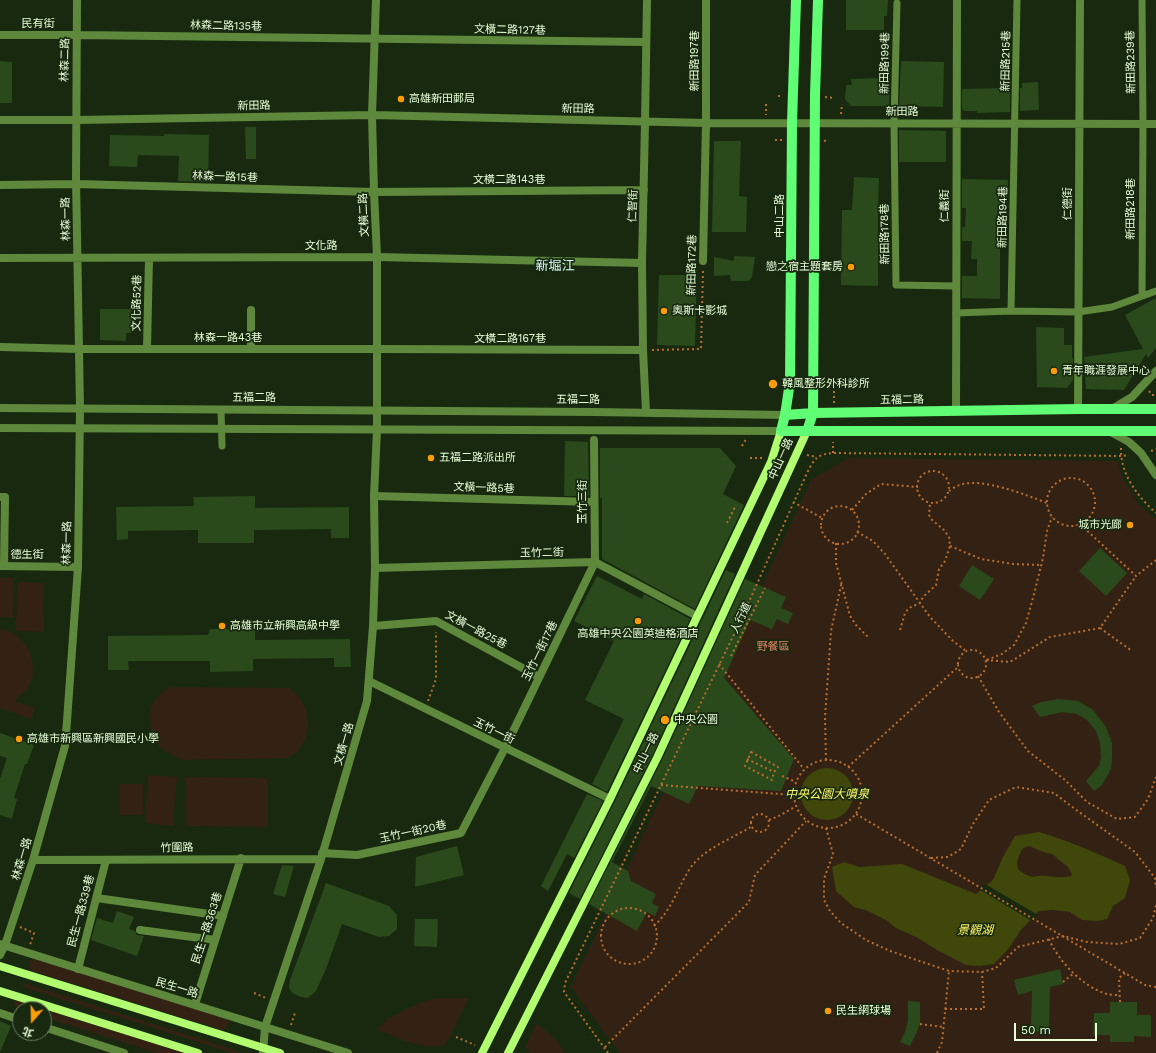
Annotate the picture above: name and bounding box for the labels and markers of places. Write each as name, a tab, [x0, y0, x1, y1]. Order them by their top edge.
place label: 高雄新田郵局	[409, 92, 475, 106]
marker: 高雄新田郵局	[396, 94, 406, 104]
place label: 戀之宿主題套房	[766, 260, 843, 274]
marker: 戀之宿主題套房	[846, 262, 856, 272]
place label: 奧斯卡影城	[672, 304, 727, 318]
marker: 奧斯卡影城	[659, 306, 669, 316]
place label: 青年職涯發展中心	[1062, 364, 1150, 378]
marker: 青年職涯發展中心	[1049, 366, 1059, 376]
place label: 韓風整形外科診所	[782, 377, 870, 391]
marker: 韓風整形外科診所	[767, 378, 779, 390]
place label: 五福二路派出所	[439, 451, 516, 465]
marker: 五福二路派出所	[426, 453, 436, 463]
place label: 城市光廊	[1078, 518, 1122, 532]
marker: 城市光廊	[1125, 520, 1135, 530]
marker: 高雄中央公園英迪格酒店	[633, 616, 643, 626]
place label: 高雄市立新興高級中學	[230, 619, 340, 633]
marker: 高雄市立新興高級中學	[217, 621, 227, 631]
place label: 高雄中央公園英迪格酒店	[578, 627, 698, 641]
place label: 中央公園	[674, 713, 718, 727]
marker: 中央公園	[659, 714, 671, 726]
place label: 高雄市新興區新興國民小學	[27, 732, 159, 746]
marker: 高雄市新興區新興國民小學	[14, 734, 24, 744]
place label: 民生網球場	[836, 1004, 891, 1018]
marker: 民生網球場	[823, 1006, 833, 1016]

